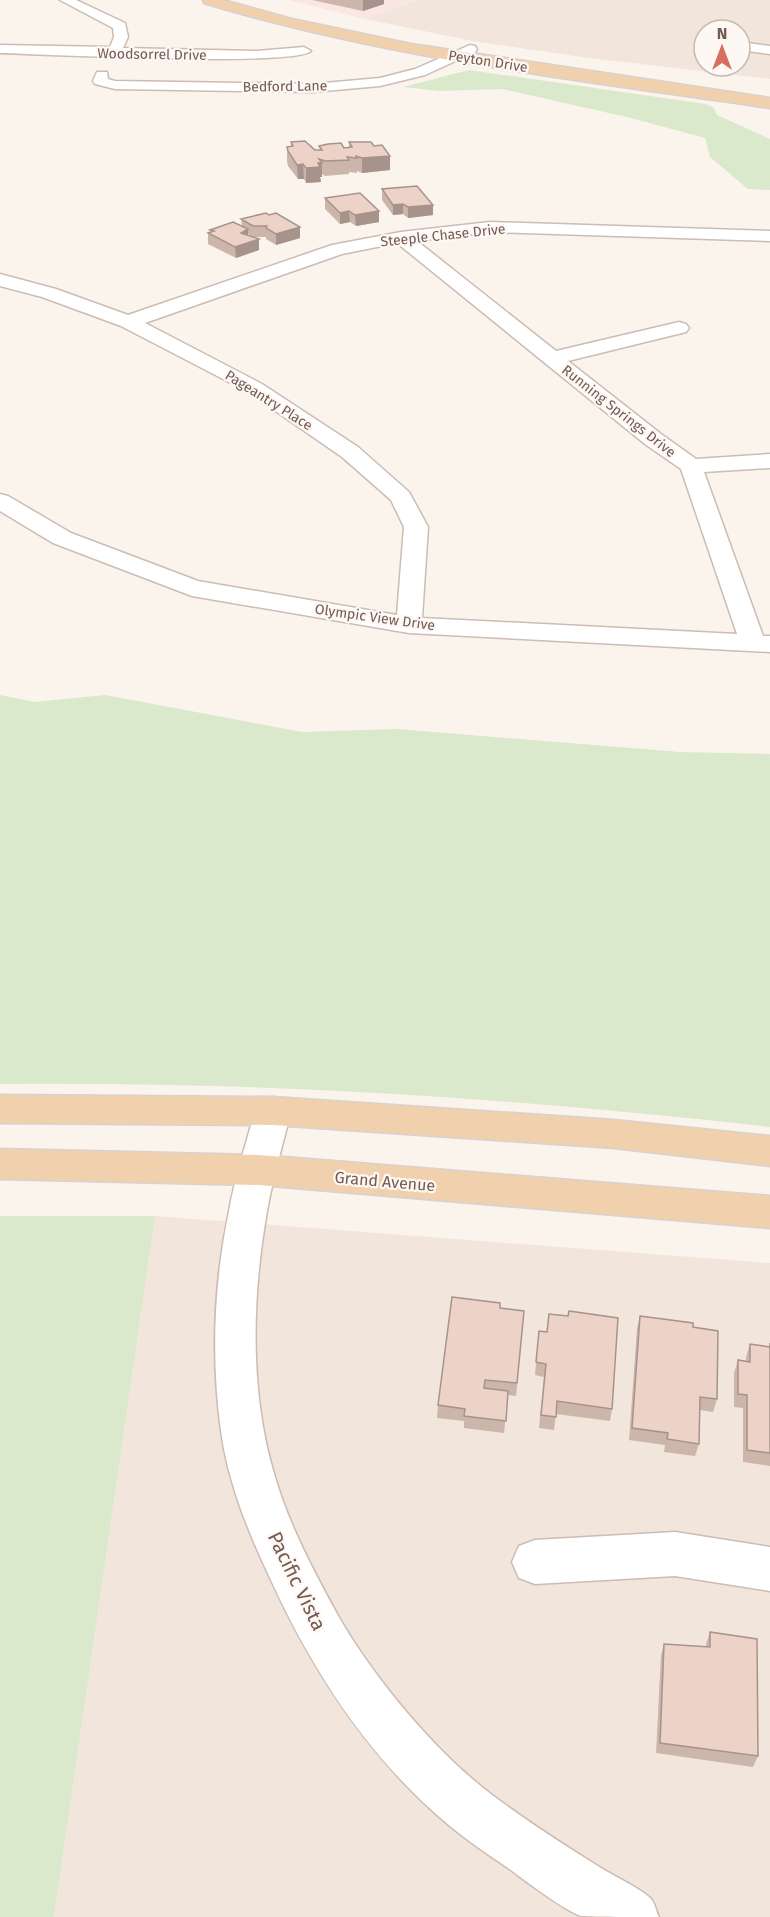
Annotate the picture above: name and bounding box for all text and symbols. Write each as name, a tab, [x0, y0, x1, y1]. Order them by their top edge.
north arrow	[692, 18, 752, 78]
text: N	[717, 24, 727, 43]
street label: Woodsorrel Drive	[97, 45, 207, 64]
street label: Peyton Drive	[447, 47, 529, 76]
street label: Bedford Lane	[243, 77, 327, 96]
street label: Steeple Chase Drive	[380, 220, 506, 251]
street label: Running Springs Drive	[558, 362, 679, 461]
street label: Pageantry Place	[222, 367, 316, 434]
street label: Olympic View Drive	[314, 601, 436, 634]
street label: Grand Avenue	[334, 1168, 436, 1195]
street label: Pacific Vista	[263, 1528, 331, 1634]

